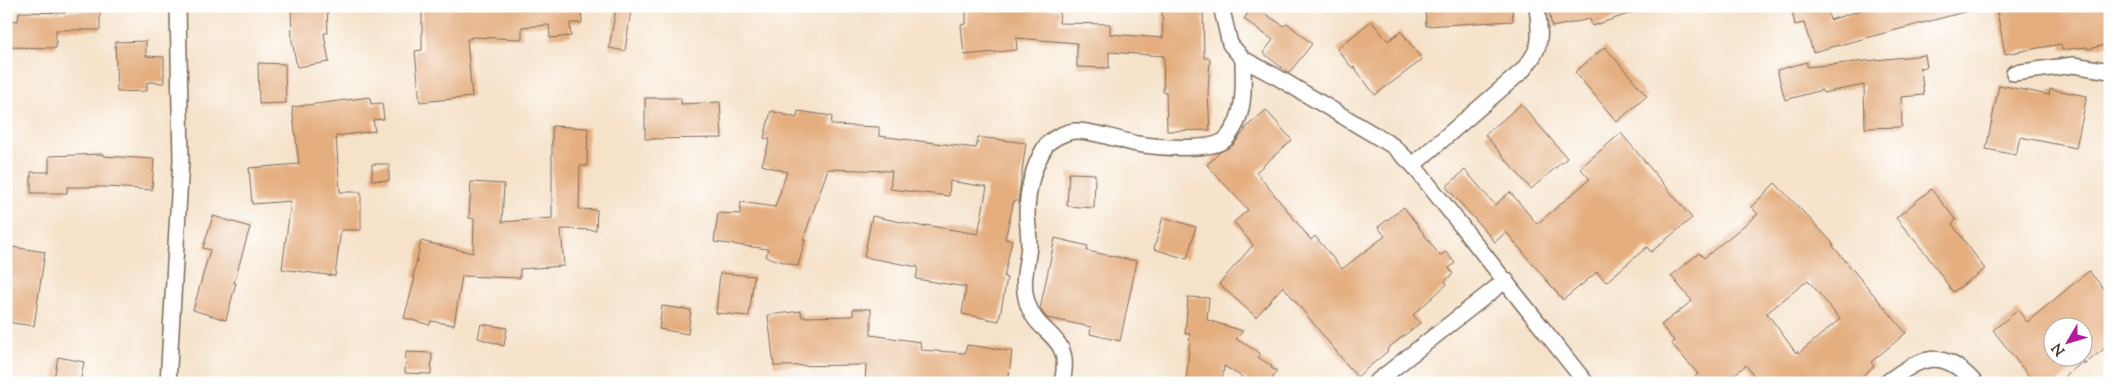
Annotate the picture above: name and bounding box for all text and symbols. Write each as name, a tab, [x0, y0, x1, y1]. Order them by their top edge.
north arrow	[2044, 316, 2094, 366]
text: N	[2048, 338, 2071, 359]

